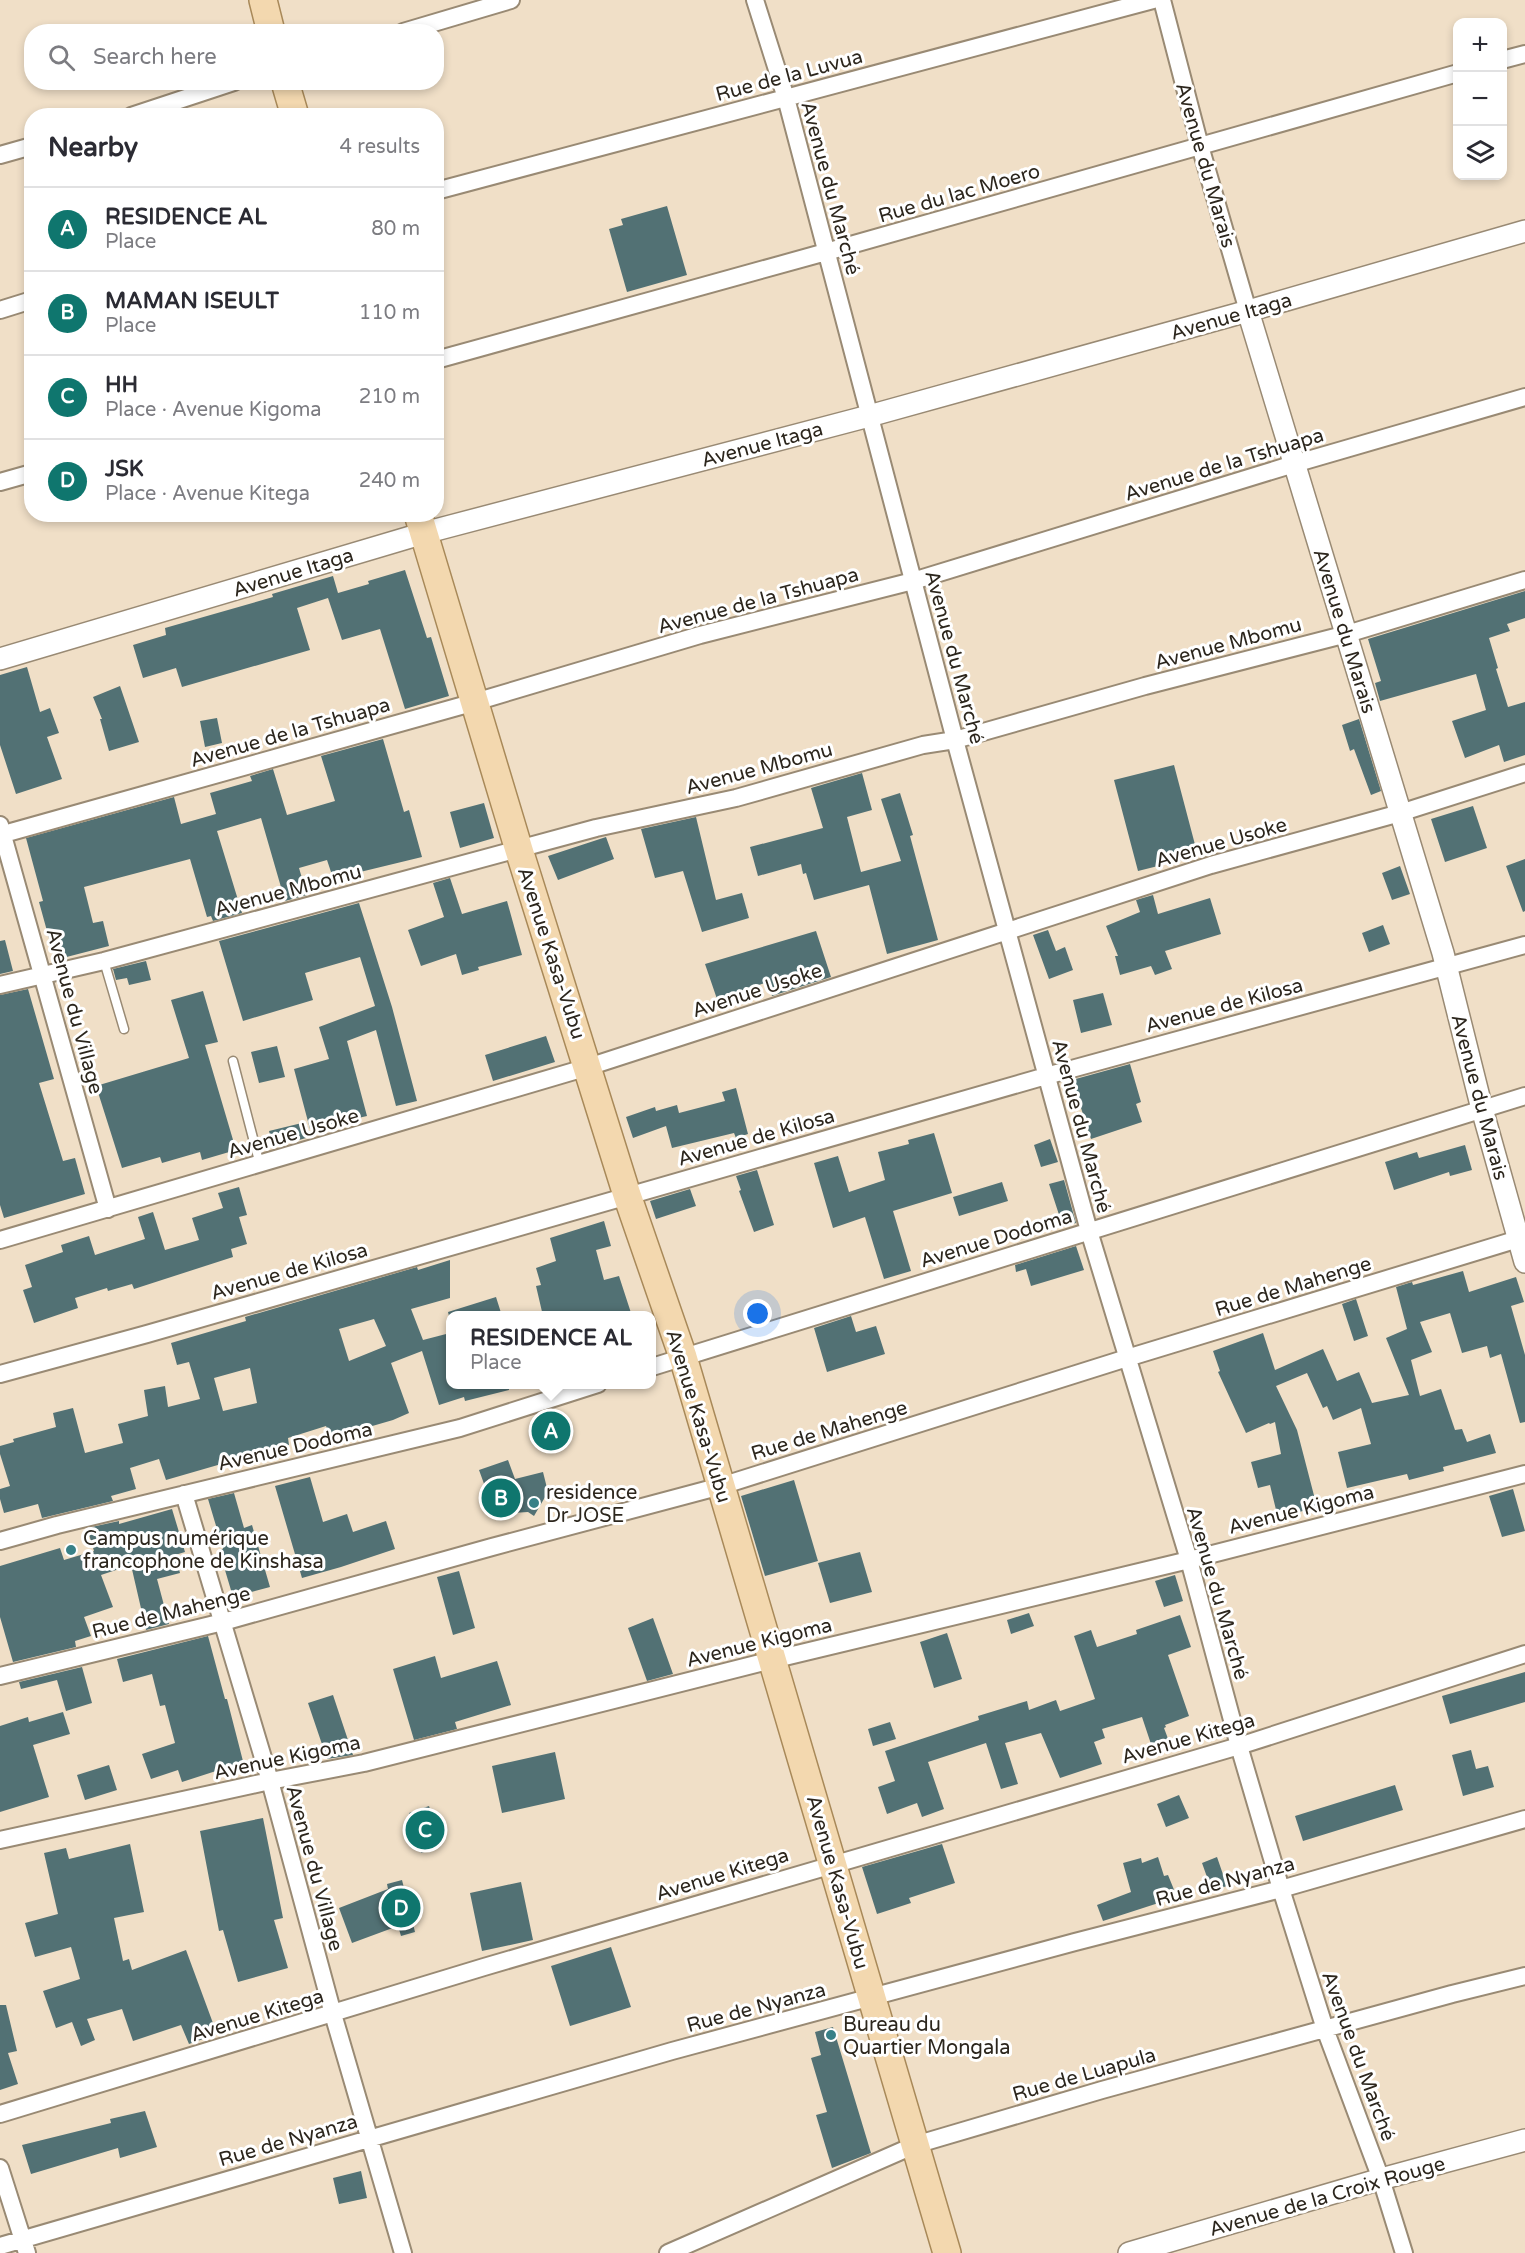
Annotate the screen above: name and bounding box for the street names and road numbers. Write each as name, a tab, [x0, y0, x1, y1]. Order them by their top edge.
street label: Rue de la Luvua	[713, 45, 865, 107]
street label: Avenue du Marais	[1170, 80, 1240, 251]
street label: Avenue du Marché	[795, 99, 865, 278]
street label: Rue du lac Moero	[876, 159, 1043, 229]
street label: Avenue Itaga	[1168, 288, 1295, 346]
street label: Avenue Itaga	[699, 417, 826, 473]
street label: Avenue de la Tshuapa	[1122, 423, 1327, 507]
street label: Avenue Itaga	[230, 543, 357, 603]
street label: Avenue du Marais	[1308, 546, 1380, 716]
street label: Avenue de la Tshuapa	[655, 563, 861, 639]
street label: Avenue du Marché	[919, 568, 989, 747]
street label: Avenue Mbomu	[1152, 613, 1304, 675]
street label: Avenue de la Tshuapa	[187, 693, 393, 773]
street label: Avenue Mbomu	[683, 738, 835, 800]
street label: Avenue Usoke	[1153, 813, 1290, 873]
street label: Avenue Mbomu	[212, 860, 364, 922]
street label: Avenue Kasa-Vubu	[512, 864, 590, 1043]
street label: Avenue du Village	[40, 926, 108, 1097]
street label: Avenue Usoke	[689, 959, 825, 1023]
street label: Avenue de Kilosa	[1143, 973, 1306, 1039]
street label: Avenue du Marais	[1445, 1012, 1513, 1183]
street label: Avenue du Marché	[1046, 1037, 1116, 1216]
street label: Avenue Usoke	[225, 1104, 362, 1164]
street label: Avenue de Kilosa	[675, 1104, 838, 1172]
street label: Avenue Dodoma	[917, 1204, 1075, 1274]
street label: Avenue de Kilosa	[208, 1238, 371, 1306]
street label: Rue de Mahenge	[1212, 1252, 1374, 1322]
street label: Avenue Kasa-Vubu	[660, 1327, 736, 1506]
street label: Rue de Mahenge	[748, 1396, 910, 1466]
street label: Avenue Dodoma	[216, 1418, 375, 1476]
street label: Avenue Kigoma	[1226, 1480, 1377, 1540]
street label: Avenue du Marché	[1181, 1504, 1253, 1683]
street label: Rue de Mahenge	[90, 1582, 253, 1644]
street label: Avenue Kigoma	[684, 1613, 835, 1673]
street label: Avenue Kitega	[1119, 1708, 1258, 1769]
street label: Avenue Kigoma	[212, 1731, 363, 1785]
street label: Avenue du Village	[280, 1783, 348, 1954]
street label: Avenue Kasa-Vubu	[801, 1793, 873, 1972]
street label: Avenue Kitega	[653, 1843, 792, 1907]
street label: Rue de Nyanza	[1153, 1852, 1298, 1912]
street label: Avenue du Marché	[1316, 1968, 1400, 2144]
street label: Rue de Nyanza	[684, 1978, 829, 2038]
street label: Avenue Kitega	[188, 1984, 327, 2048]
street label: Rue de Luapula	[1010, 2043, 1159, 2107]
street label: Rue de Nyanza	[216, 2110, 360, 2172]
street label: Avenue de la Croix Rouge	[1207, 2152, 1448, 2242]

